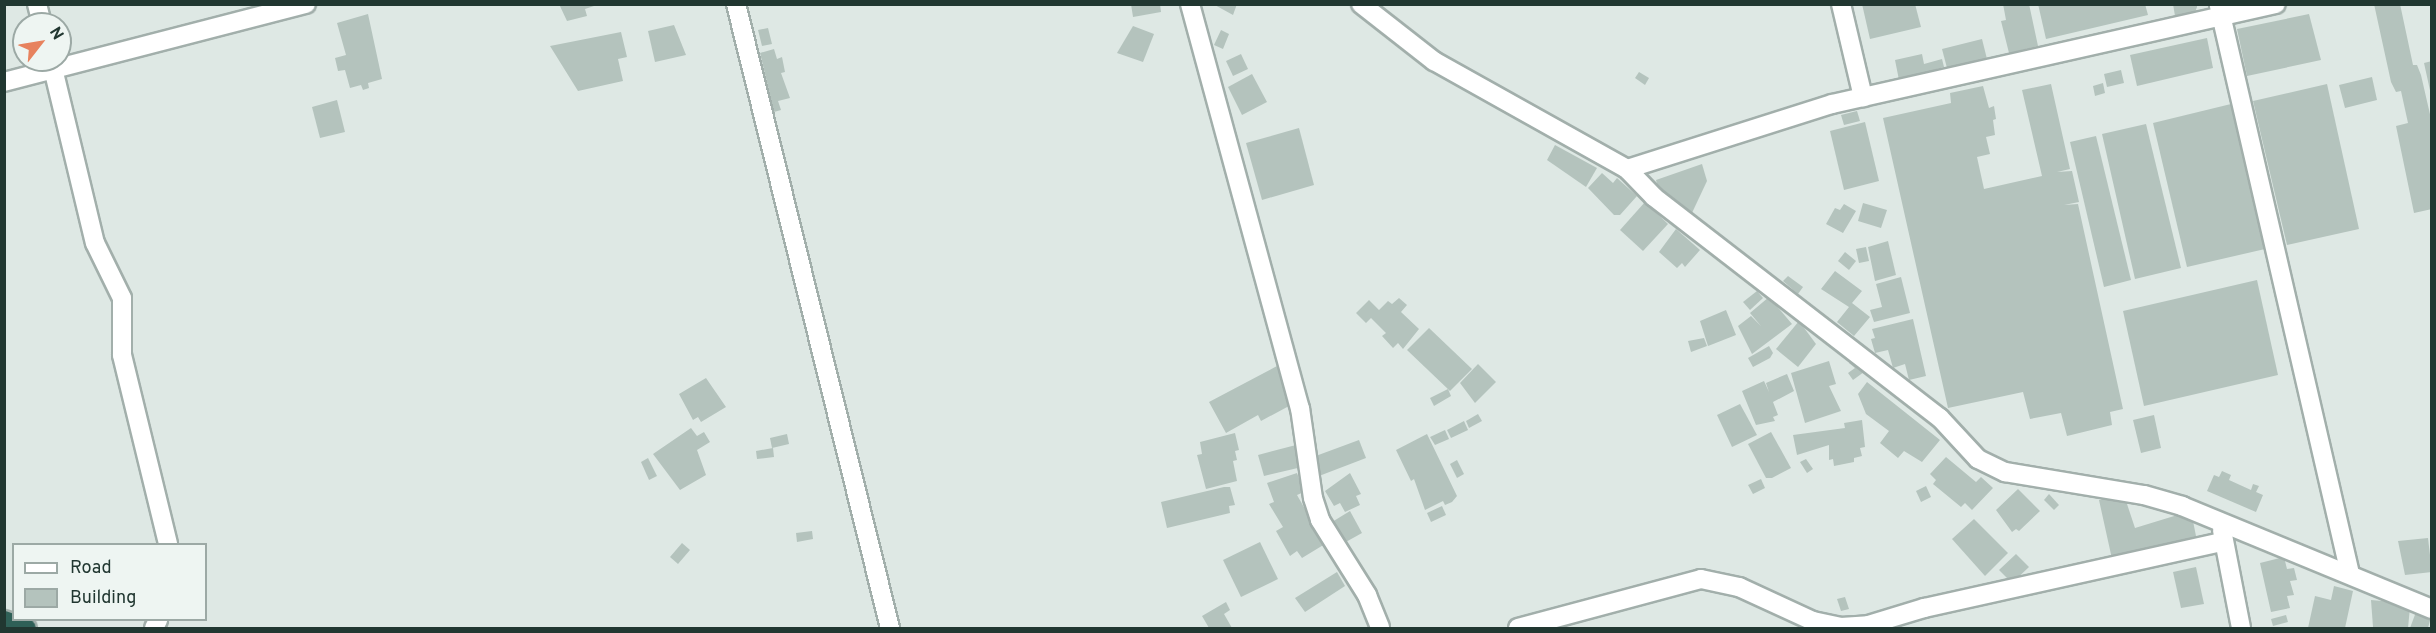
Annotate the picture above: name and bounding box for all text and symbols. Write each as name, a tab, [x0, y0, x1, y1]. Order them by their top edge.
north arrow	[12, 12, 72, 72]
text: N	[44, 24, 67, 44]
legend	[12, 543, 207, 621]
text: Road	[70, 557, 112, 580]
text: Building	[70, 587, 136, 610]

